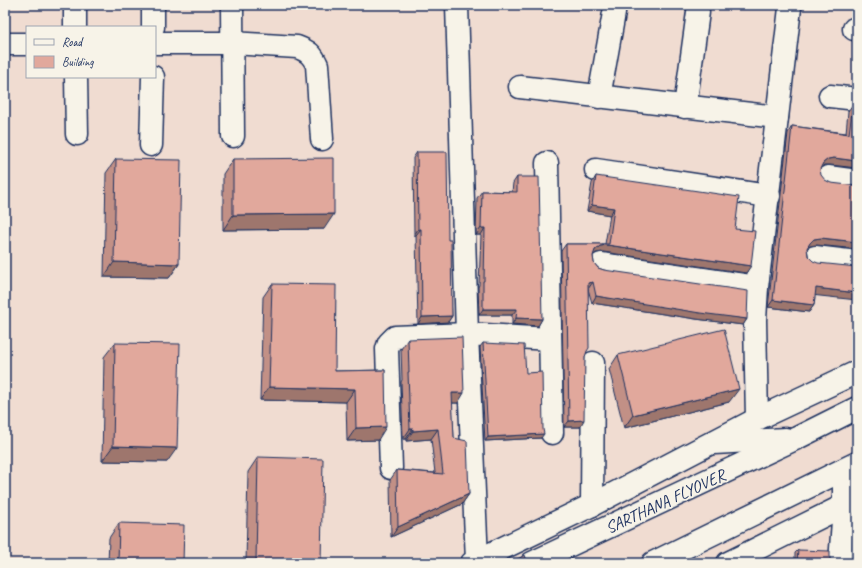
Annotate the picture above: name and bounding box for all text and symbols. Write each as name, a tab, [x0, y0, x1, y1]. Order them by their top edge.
legend	[26, 26, 156, 78]
text: Road	[62, 34, 84, 50]
text: Building	[62, 54, 94, 70]
street label: SARTHANA FLYOVER	[602, 464, 730, 538]

